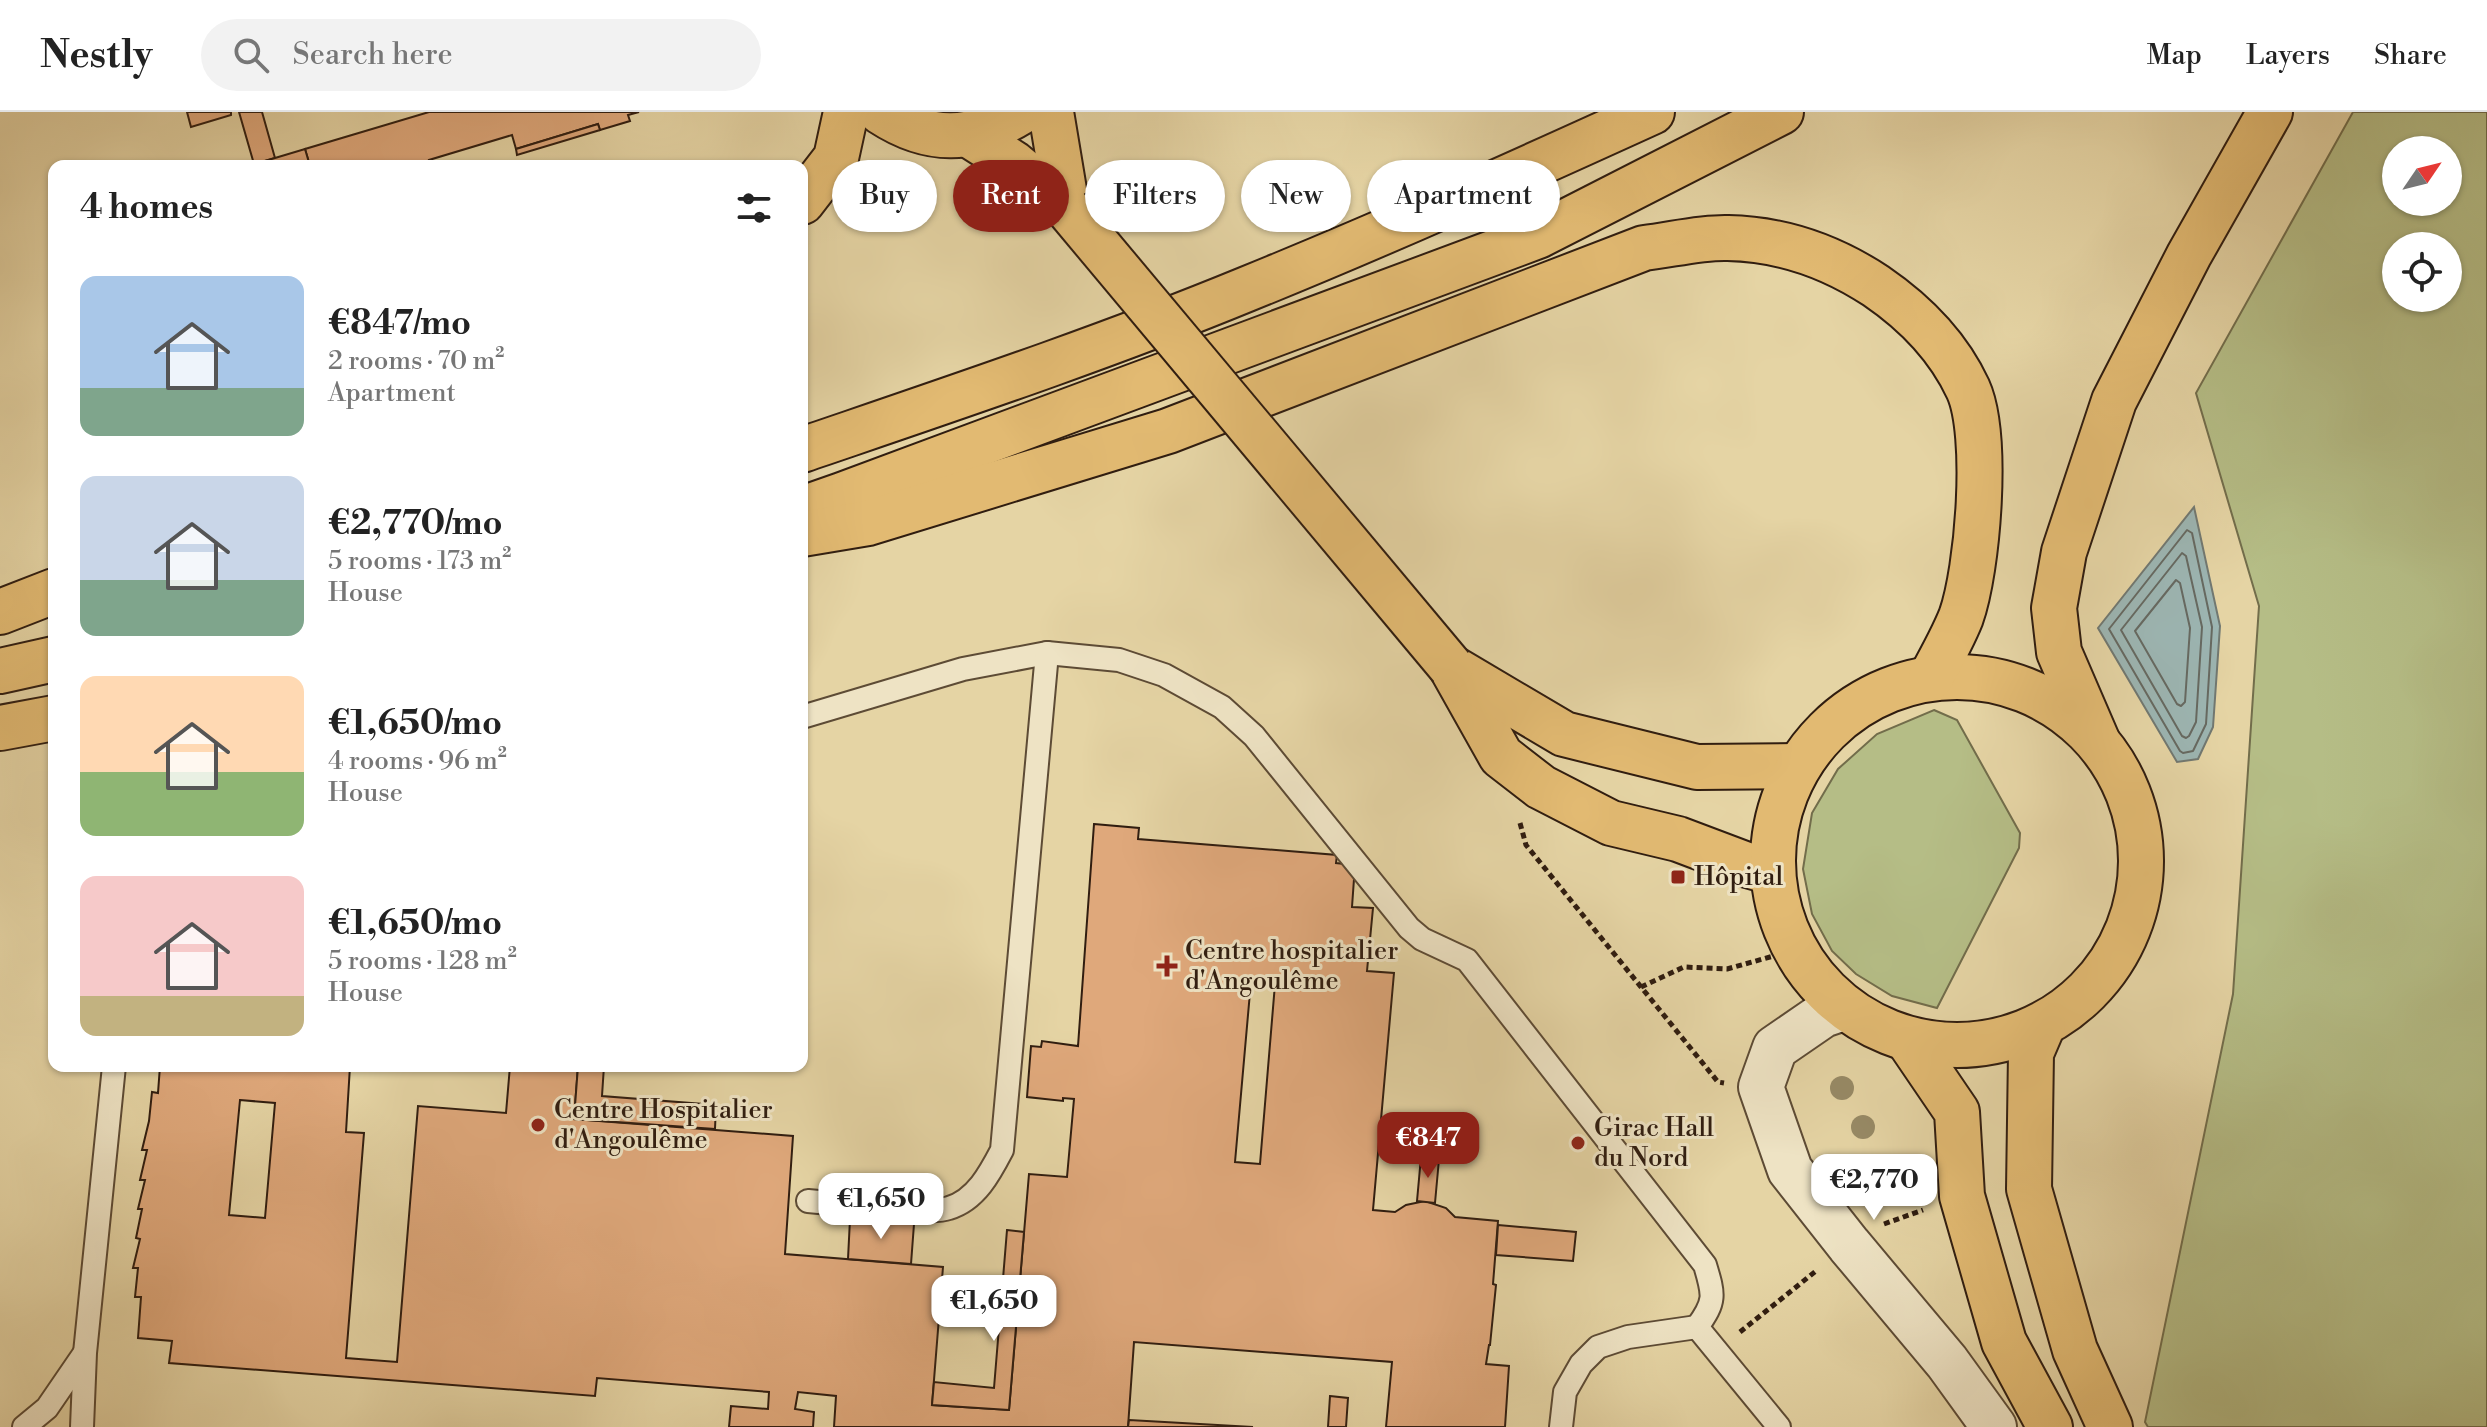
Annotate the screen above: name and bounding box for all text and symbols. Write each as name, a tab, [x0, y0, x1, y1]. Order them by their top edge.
search box	[201, 19, 761, 91]
text: Nestly	[40, 32, 153, 79]
icon: search	[229, 33, 273, 77]
text: Search here	[293, 36, 453, 74]
text: Map	[2147, 38, 2202, 73]
text: Layers	[2246, 38, 2330, 73]
text: Share	[2374, 38, 2447, 73]
north arrow	[2382, 136, 2462, 216]
map controls	[2382, 136, 2462, 312]
chip: Buy	[832, 160, 937, 232]
chip: Rent	[953, 160, 1069, 232]
chip: Filters	[1085, 160, 1225, 232]
chip: New	[1241, 160, 1351, 232]
chip: Apartment	[1367, 160, 1560, 232]
icon: filters	[732, 186, 776, 230]
text: 4 homes	[80, 187, 213, 229]
button: locate	[2382, 232, 2462, 312]
text: €847/mo	[328, 303, 471, 345]
icon: home	[144, 308, 240, 404]
text: 2 rooms · 70 m²	[328, 345, 504, 377]
text: Apartment	[328, 377, 456, 409]
text: €2,770/mo	[328, 503, 503, 545]
icon: home	[144, 508, 240, 604]
text: 5 rooms · 173 m²	[328, 545, 511, 577]
text: House	[328, 577, 403, 609]
text: €1,650/mo	[328, 703, 502, 745]
icon: home	[144, 708, 240, 804]
text: 4 rooms · 96 m²	[328, 745, 507, 777]
text: House	[328, 777, 403, 809]
place label: Hôpital	[1694, 861, 1784, 893]
marker: Hôpital	[1669, 868, 1687, 886]
text: €1,650/mo	[328, 903, 502, 945]
icon: home	[144, 908, 240, 1004]
place label: Centre hospitalier d'Angoulême	[1185, 935, 1398, 997]
text: 5 rooms · 128 m²	[328, 945, 517, 977]
marker: Centre hospitalier d'Angoulême	[1156, 955, 1178, 977]
text: House	[328, 977, 403, 1009]
place label: Centre Hospitalier d'Angoulême	[554, 1094, 773, 1156]
pin: €847	[1381, 1112, 1475, 1180]
place label: Girac Hall du Nord	[1594, 1112, 1714, 1174]
marker: Centre Hospitalier d'Angoulême	[529, 1116, 547, 1134]
text: €847	[1395, 1122, 1461, 1154]
marker: Girac Hall du Nord	[1569, 1134, 1587, 1152]
pin: €2,770	[1809, 1154, 1939, 1222]
text: €2,770	[1829, 1164, 1919, 1196]
pin: €1,650	[816, 1173, 946, 1241]
text: €1,650	[836, 1183, 926, 1215]
pin: €1,650	[929, 1275, 1059, 1343]
text: €1,650	[949, 1285, 1039, 1317]

